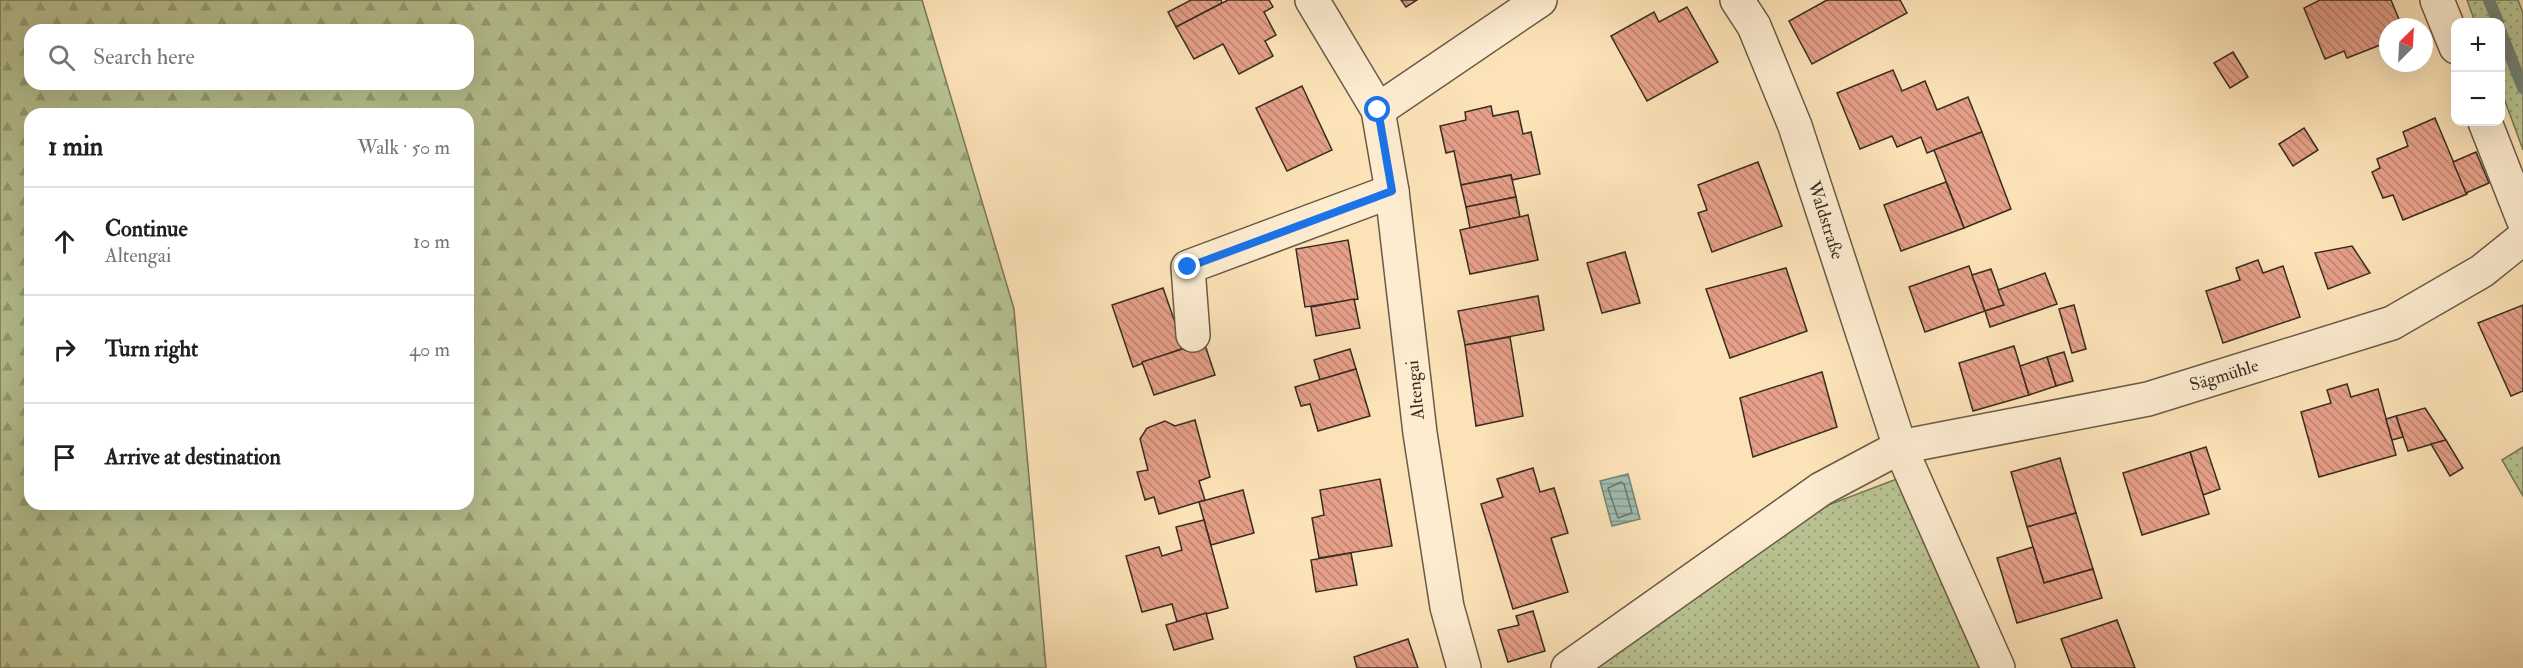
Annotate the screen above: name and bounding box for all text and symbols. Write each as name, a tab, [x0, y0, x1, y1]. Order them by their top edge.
north arrow	[2379, 18, 2433, 72]
map controls	[2451, 18, 2505, 126]
button: +	[2451, 18, 2505, 72]
search box	[24, 24, 474, 90]
icon: search	[45, 41, 78, 74]
text: Search here	[93, 43, 195, 71]
button: −	[2451, 72, 2505, 126]
route start	[1364, 96, 1390, 122]
text: 1 min	[48, 131, 103, 163]
text: Walk · 50 m	[358, 135, 450, 160]
street label: Waldstraße	[1802, 177, 1849, 263]
text: Continue	[105, 215, 188, 243]
icon: ahead	[48, 225, 81, 258]
text: 10 m	[413, 229, 450, 254]
text: Altengai	[105, 243, 171, 268]
route end	[1174, 253, 1200, 279]
icon: right	[48, 333, 81, 366]
text: Turn right	[105, 335, 198, 363]
text: 40 m	[409, 337, 450, 362]
street label: Sägmühle	[2187, 354, 2262, 397]
street label: Altengai	[1401, 359, 1430, 422]
icon: arrive	[48, 441, 81, 474]
text: Arrive at destination	[105, 443, 281, 471]

